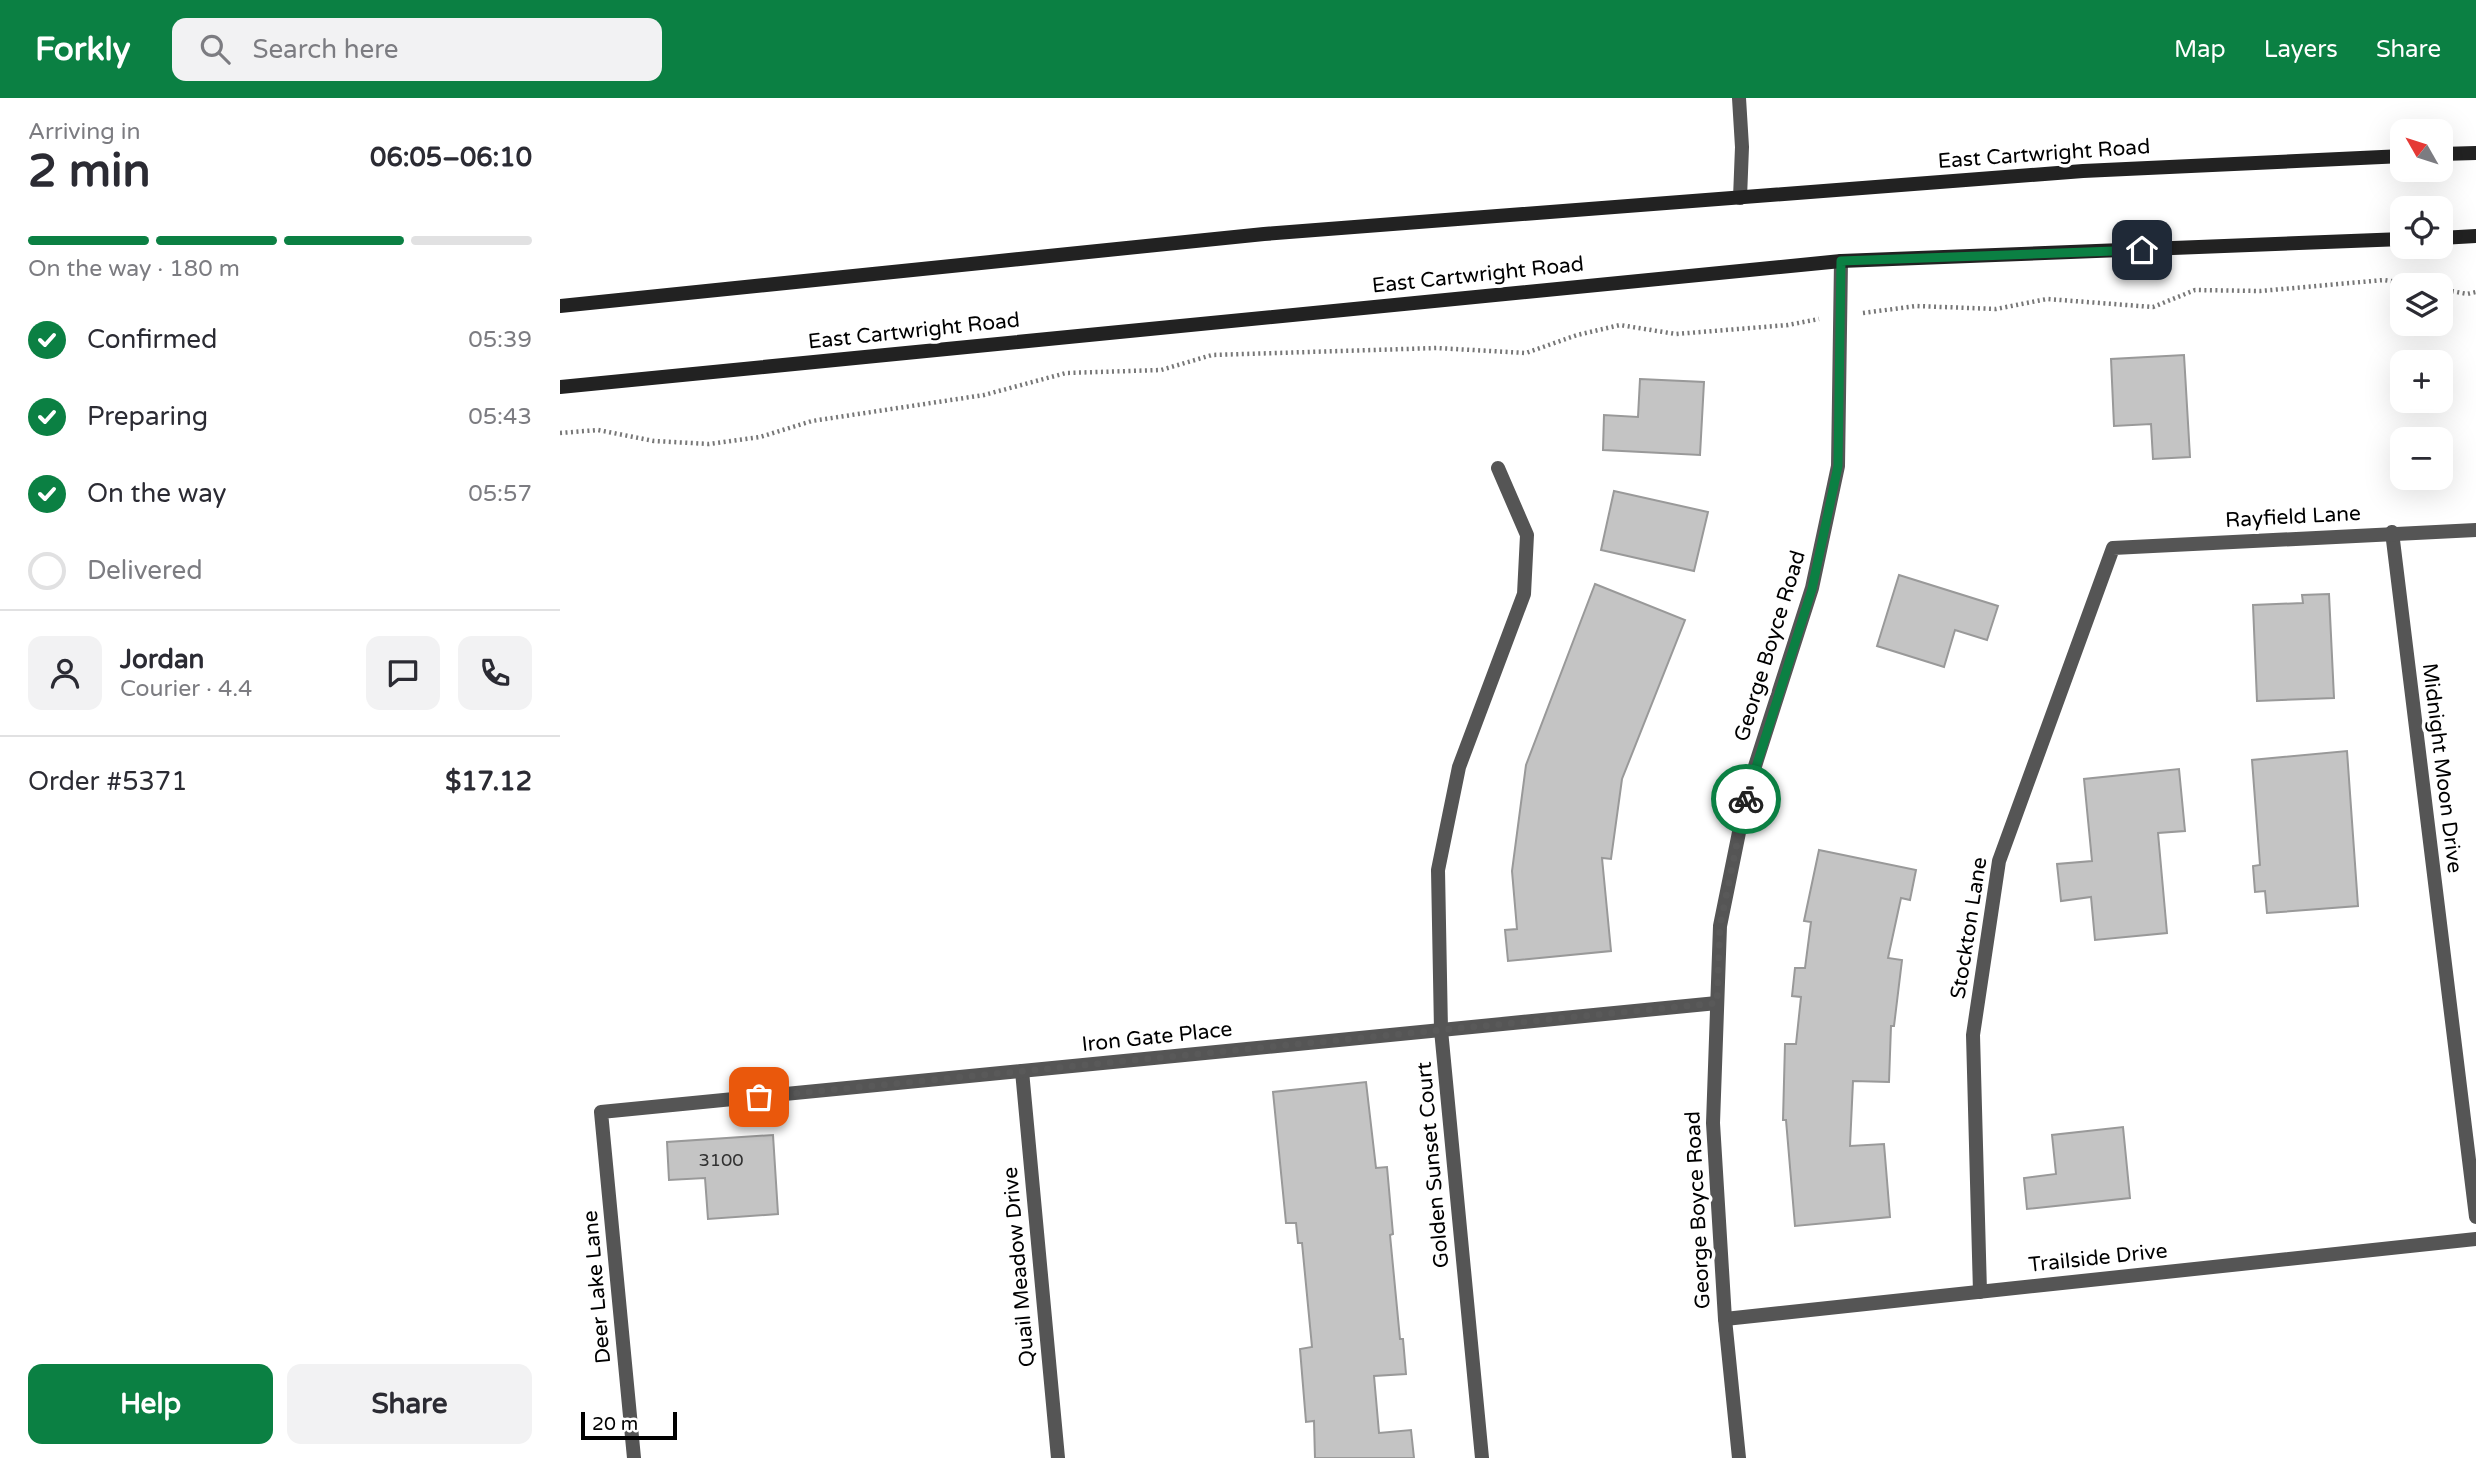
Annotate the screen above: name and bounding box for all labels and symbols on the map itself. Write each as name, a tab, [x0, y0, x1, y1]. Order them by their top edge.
north arrow	[2390, 119, 2454, 182]
street label: East Cartwright Road	[1937, 134, 2151, 174]
pin	[2112, 220, 2172, 280]
street label: East Cartwright Road	[1371, 251, 1585, 299]
street label: East Cartwright Road	[807, 307, 1021, 355]
street label: Rayfield Lane	[2225, 501, 2361, 533]
street label: George Boyce Road	[1729, 548, 1811, 744]
street label: Midnight Moon Drive	[2417, 662, 2467, 875]
courier	[1711, 764, 1781, 834]
street label: Stockton Lane	[1945, 855, 1993, 1001]
street label: Iron Gate Place	[1081, 1017, 1234, 1057]
street label: Golden Sunset Court	[1412, 1061, 1454, 1269]
pin	[729, 1067, 789, 1127]
street label: George Boyce Road	[1680, 1110, 1716, 1310]
house number: 3100	[698, 1149, 744, 1171]
street label: Quail Meadow Drive	[998, 1166, 1040, 1368]
street label: Deer Lake Lane	[578, 1209, 616, 1365]
street label: Trailside Drive	[2027, 1238, 2169, 1278]
scale bar	[581, 1409, 677, 1441]

